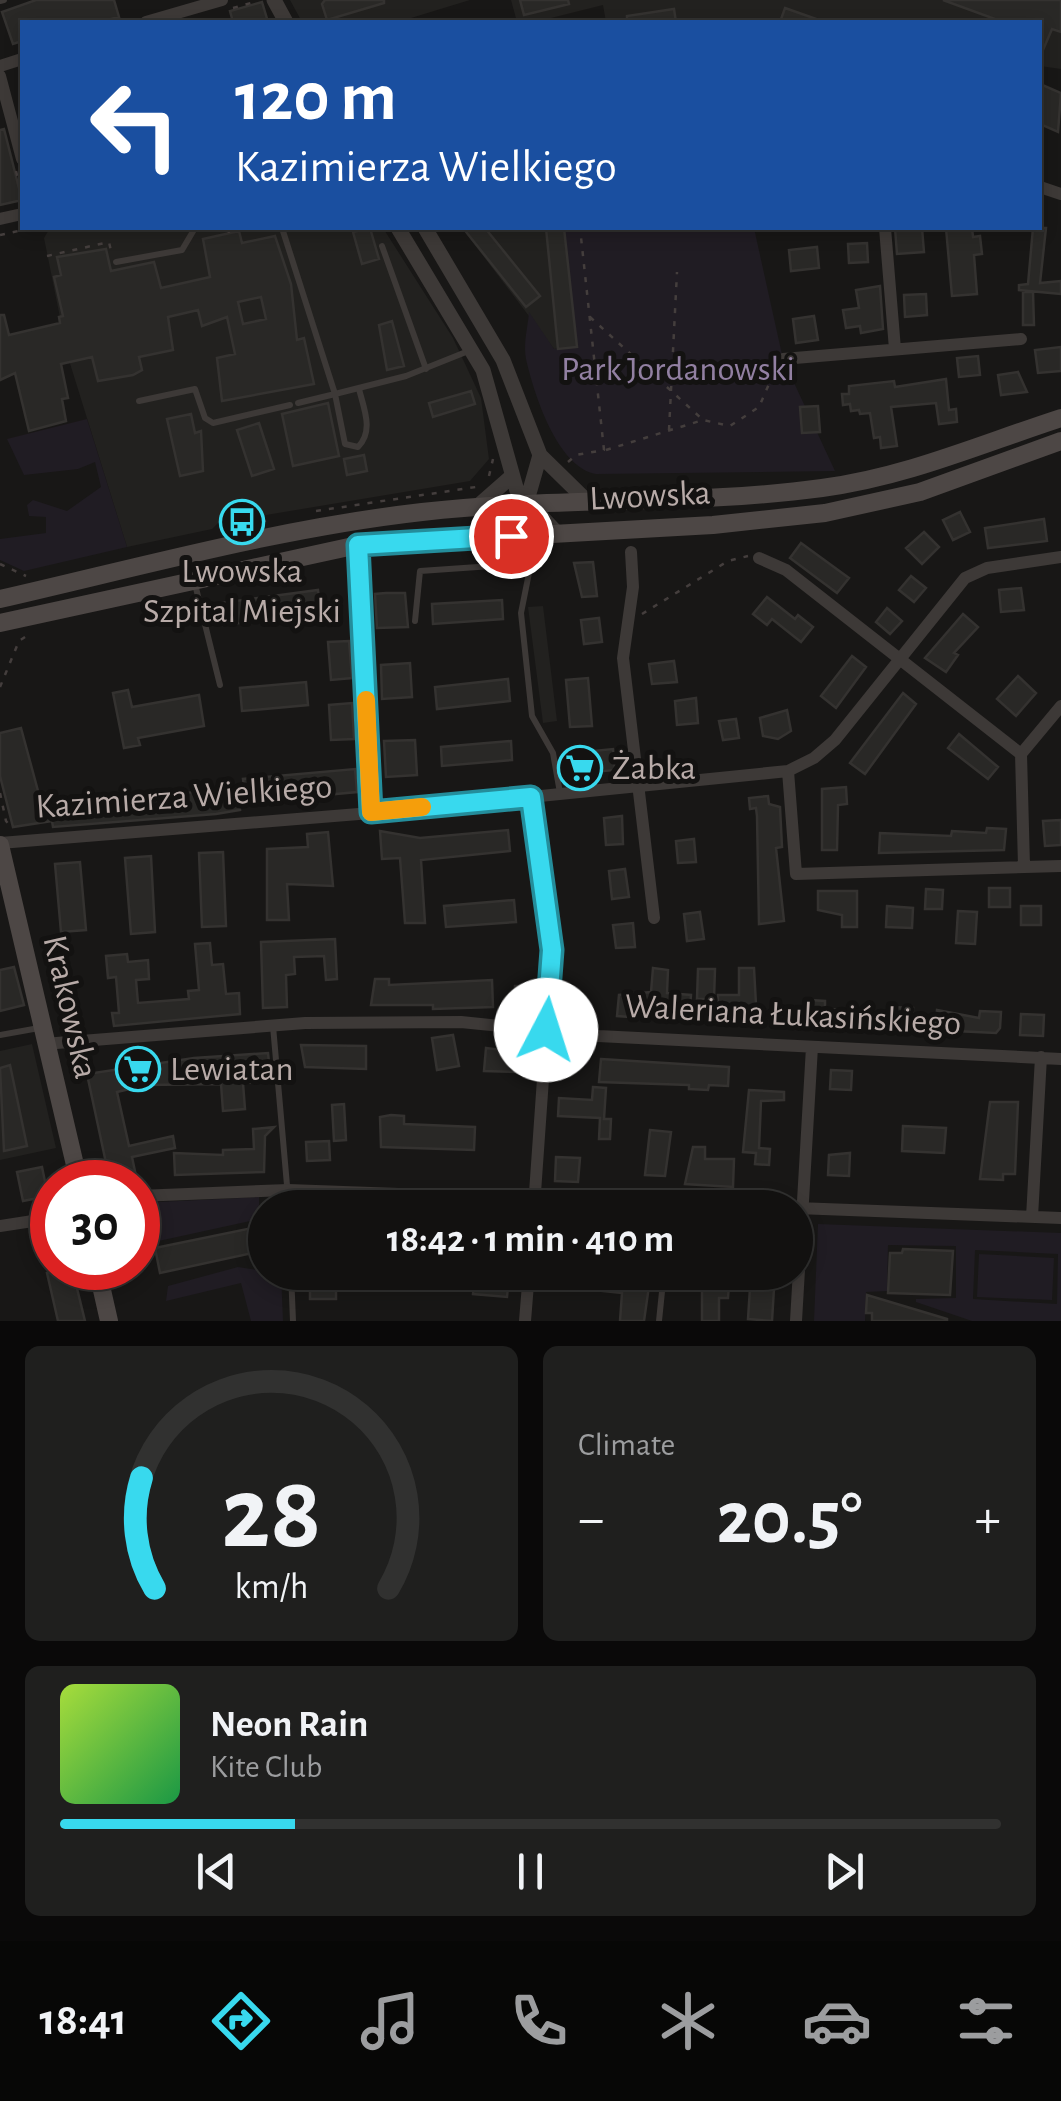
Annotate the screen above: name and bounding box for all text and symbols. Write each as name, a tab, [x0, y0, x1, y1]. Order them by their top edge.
icon: left	[70, 60, 200, 190]
text: 120 m	[235, 63, 397, 133]
text: Kazimierza Wielkiego	[235, 145, 617, 190]
park label: Park Jordanowski	[561, 352, 795, 387]
street label: Lwowska	[588, 475, 712, 517]
pin	[469, 494, 554, 579]
bus stop icon: Lwowska Szpital Miejski	[219, 499, 265, 545]
icon: arrive	[484, 509, 539, 564]
place label: Lwowska Szpital Miejski	[143, 554, 341, 629]
supermarket icon: Żabka	[557, 745, 603, 791]
place label: Żabka	[612, 749, 696, 786]
street label: Kazimierza Wielkiego	[35, 769, 333, 825]
street label: Krakowska	[37, 932, 103, 1082]
position arrow	[494, 978, 598, 1082]
street label: Waleriana Łukasińskiego	[624, 989, 962, 1041]
supermarket icon: Lewiatan	[115, 1046, 161, 1092]
place label: Lewiatan	[170, 1052, 293, 1087]
speed limit sign: 30	[30, 1160, 160, 1290]
text: 18:42 · 1 min · 410 m	[387, 1221, 674, 1259]
text: Climate	[578, 1429, 675, 1461]
text: 28	[221, 1463, 322, 1567]
text: 20.5°	[717, 1482, 862, 1557]
text: −	[578, 1492, 604, 1547]
text: +	[975, 1492, 1001, 1547]
text: km/h	[235, 1569, 308, 1605]
text: Neon Rain	[210, 1706, 368, 1744]
text: Kite Club	[210, 1751, 322, 1783]
icon: previous	[189, 1844, 244, 1899]
icon: pause	[503, 1844, 558, 1899]
icon: next	[817, 1844, 872, 1899]
icon: directions	[206, 1986, 276, 2056]
icon: music	[355, 1986, 425, 2056]
icon: phone	[504, 1986, 574, 2056]
icon: climate	[653, 1986, 723, 2056]
icon: car	[802, 1986, 872, 2056]
icon: filters	[951, 1986, 1021, 2056]
text: 18:41	[40, 1998, 127, 2043]

